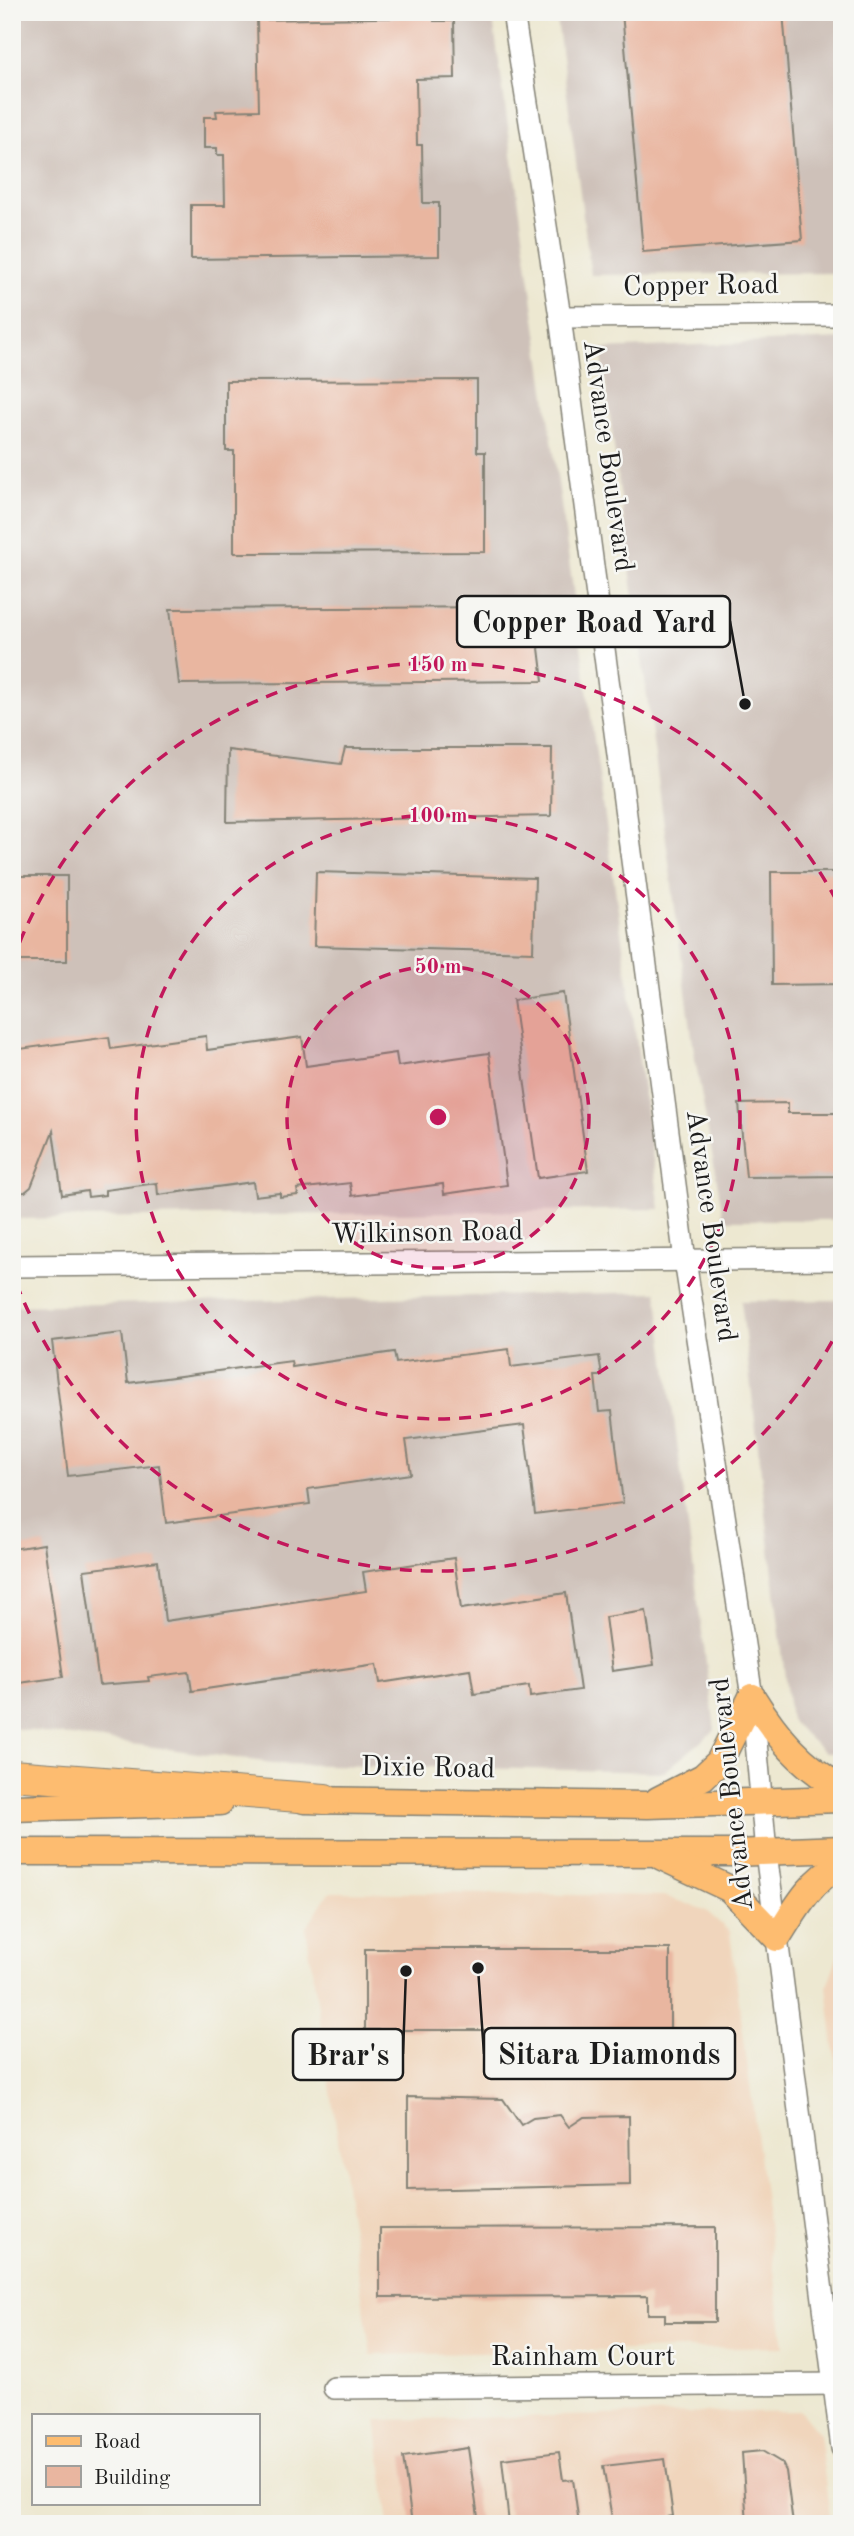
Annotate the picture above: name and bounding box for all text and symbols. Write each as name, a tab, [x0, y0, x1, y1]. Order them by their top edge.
street label: Copper Road	[623, 272, 779, 302]
street label: Advance Boulevard	[577, 338, 637, 574]
callout: Copper Road Yard	[457, 596, 730, 647]
text: Copper Road Yard	[472, 609, 716, 639]
text: 150 m	[408, 655, 468, 676]
text: 100 m	[408, 806, 468, 827]
text: 50 m	[414, 957, 462, 978]
centre of rings	[426, 1105, 450, 1129]
street label: Advance Boulevard	[680, 1108, 740, 1344]
street label: Wilkinson Road	[331, 1218, 523, 1250]
street label: Advance Boulevard	[707, 1676, 759, 1912]
street label: Dixie Road	[360, 1754, 496, 1784]
callout: Sitara Diamonds	[484, 2028, 735, 2079]
callout: Brar's	[293, 2029, 403, 2080]
text: Sitara Diamonds	[498, 2041, 720, 2071]
text: Brar's	[307, 2042, 389, 2072]
street label: Rainham Court	[491, 2344, 675, 2372]
legend	[32, 2414, 259, 2504]
text: Road	[94, 2432, 141, 2453]
text: Building	[94, 2468, 171, 2489]

